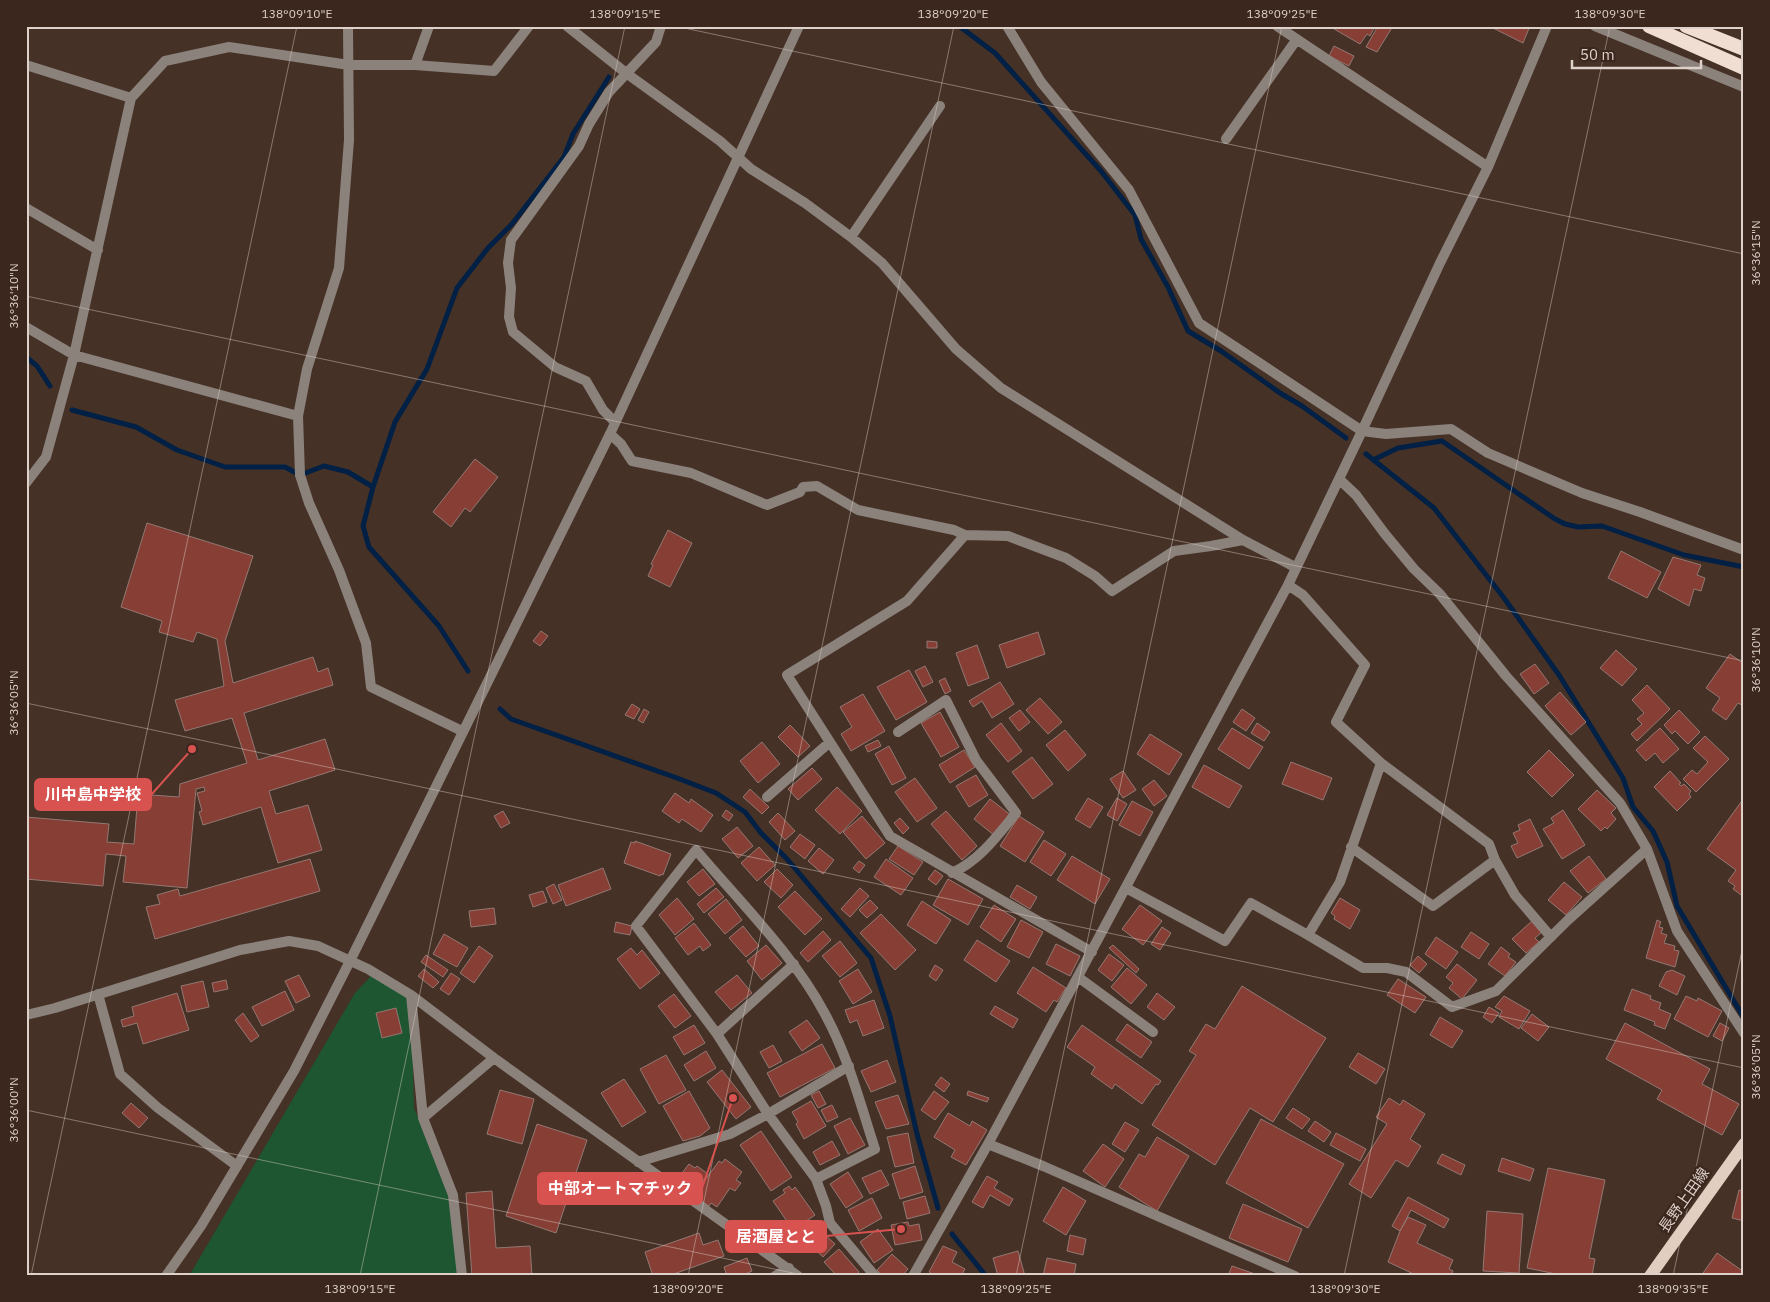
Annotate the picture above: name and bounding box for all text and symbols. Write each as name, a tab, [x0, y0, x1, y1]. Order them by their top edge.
text: 138°09'10"E	[262, 6, 332, 21]
text: 138°09'15"E	[590, 6, 660, 21]
text: 138°09'20"E	[918, 6, 988, 21]
text: 138°09'25"E	[1247, 6, 1317, 21]
text: 138°09'30"E	[1575, 6, 1645, 21]
scale bar	[1572, 38, 1701, 70]
text: 50 m	[1580, 45, 1615, 64]
text: 36°36'15"N	[1748, 220, 1763, 286]
text: 36°36'10"N	[6, 263, 21, 329]
text: 36°36'10"N	[1748, 627, 1763, 693]
text: 36°36'05"N	[6, 670, 21, 736]
callout: 川中島中学校	[35, 779, 151, 810]
text: 川中島中学校	[45, 784, 141, 804]
text: 36°36'05"N	[1748, 1034, 1763, 1100]
text: 36°36'00"N	[6, 1077, 21, 1143]
street label: 長野上田線	[1654, 1164, 1713, 1236]
callout: 中部オートマチック	[538, 1173, 702, 1204]
text: 中部オートマチック	[548, 1178, 692, 1198]
callout: 居酒屋とと	[726, 1221, 826, 1252]
text: 居酒屋とと	[736, 1226, 816, 1246]
text: 138°09'15"E	[325, 1281, 395, 1296]
text: 138°09'20"E	[653, 1281, 723, 1296]
text: 138°09'25"E	[981, 1281, 1051, 1296]
text: 138°09'30"E	[1310, 1281, 1380, 1296]
text: 138°09'35"E	[1638, 1281, 1708, 1296]

